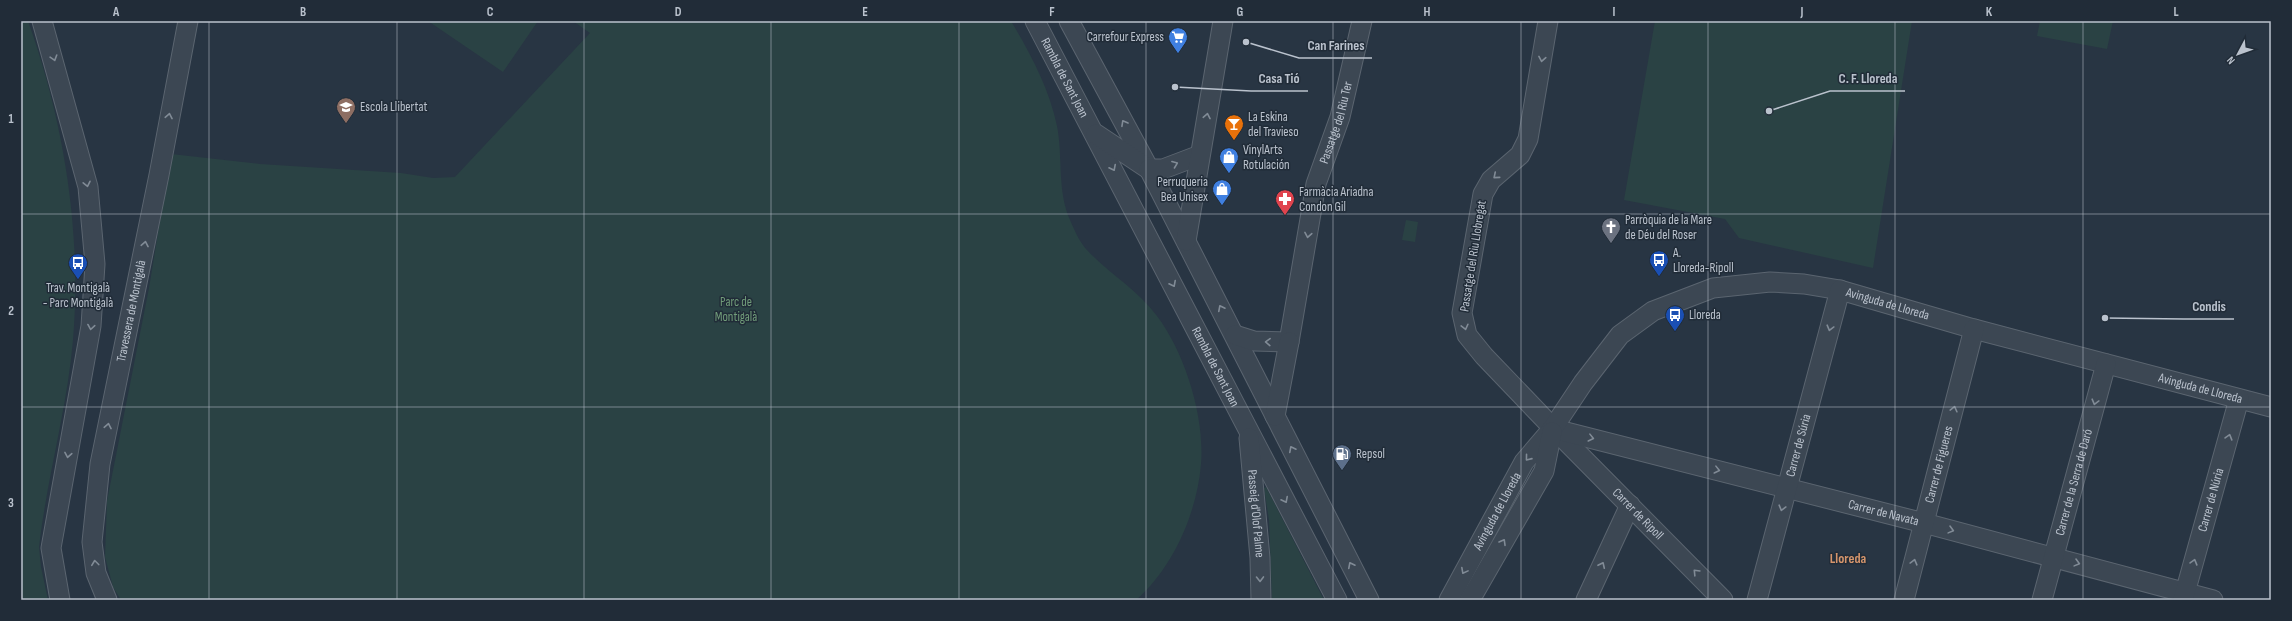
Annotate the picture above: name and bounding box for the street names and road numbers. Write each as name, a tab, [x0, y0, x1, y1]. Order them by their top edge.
street label: Rambla de Sant Joan	[1037, 35, 1092, 120]
street label: Passatge del Riu Ter	[1316, 80, 1356, 166]
street label: Passatge del Riu Llobregat	[1456, 199, 1490, 313]
street label: Travessera de Montigalà	[113, 259, 149, 363]
street label: Avinguda de Lloreda	[1843, 284, 1931, 324]
street label: Rambla de Sant Joan	[1188, 324, 1243, 409]
street label: Avinguda de Lloreda	[2156, 370, 2244, 407]
street label: Carrer de Súria	[1782, 412, 1814, 479]
street label: Carrer de Figueres	[1921, 424, 1957, 505]
street label: Carrer de la Serra de Daró	[2052, 427, 2096, 537]
street label: Carrer de Núria	[2194, 466, 2227, 533]
street label: Passeig d'Olof Palme	[1244, 469, 1268, 558]
street label: Avinguda de Lloreda	[1469, 470, 1525, 554]
street label: Carrer de Ripoll	[1609, 485, 1667, 543]
street label: Carrer de Navata	[1846, 496, 1921, 529]

